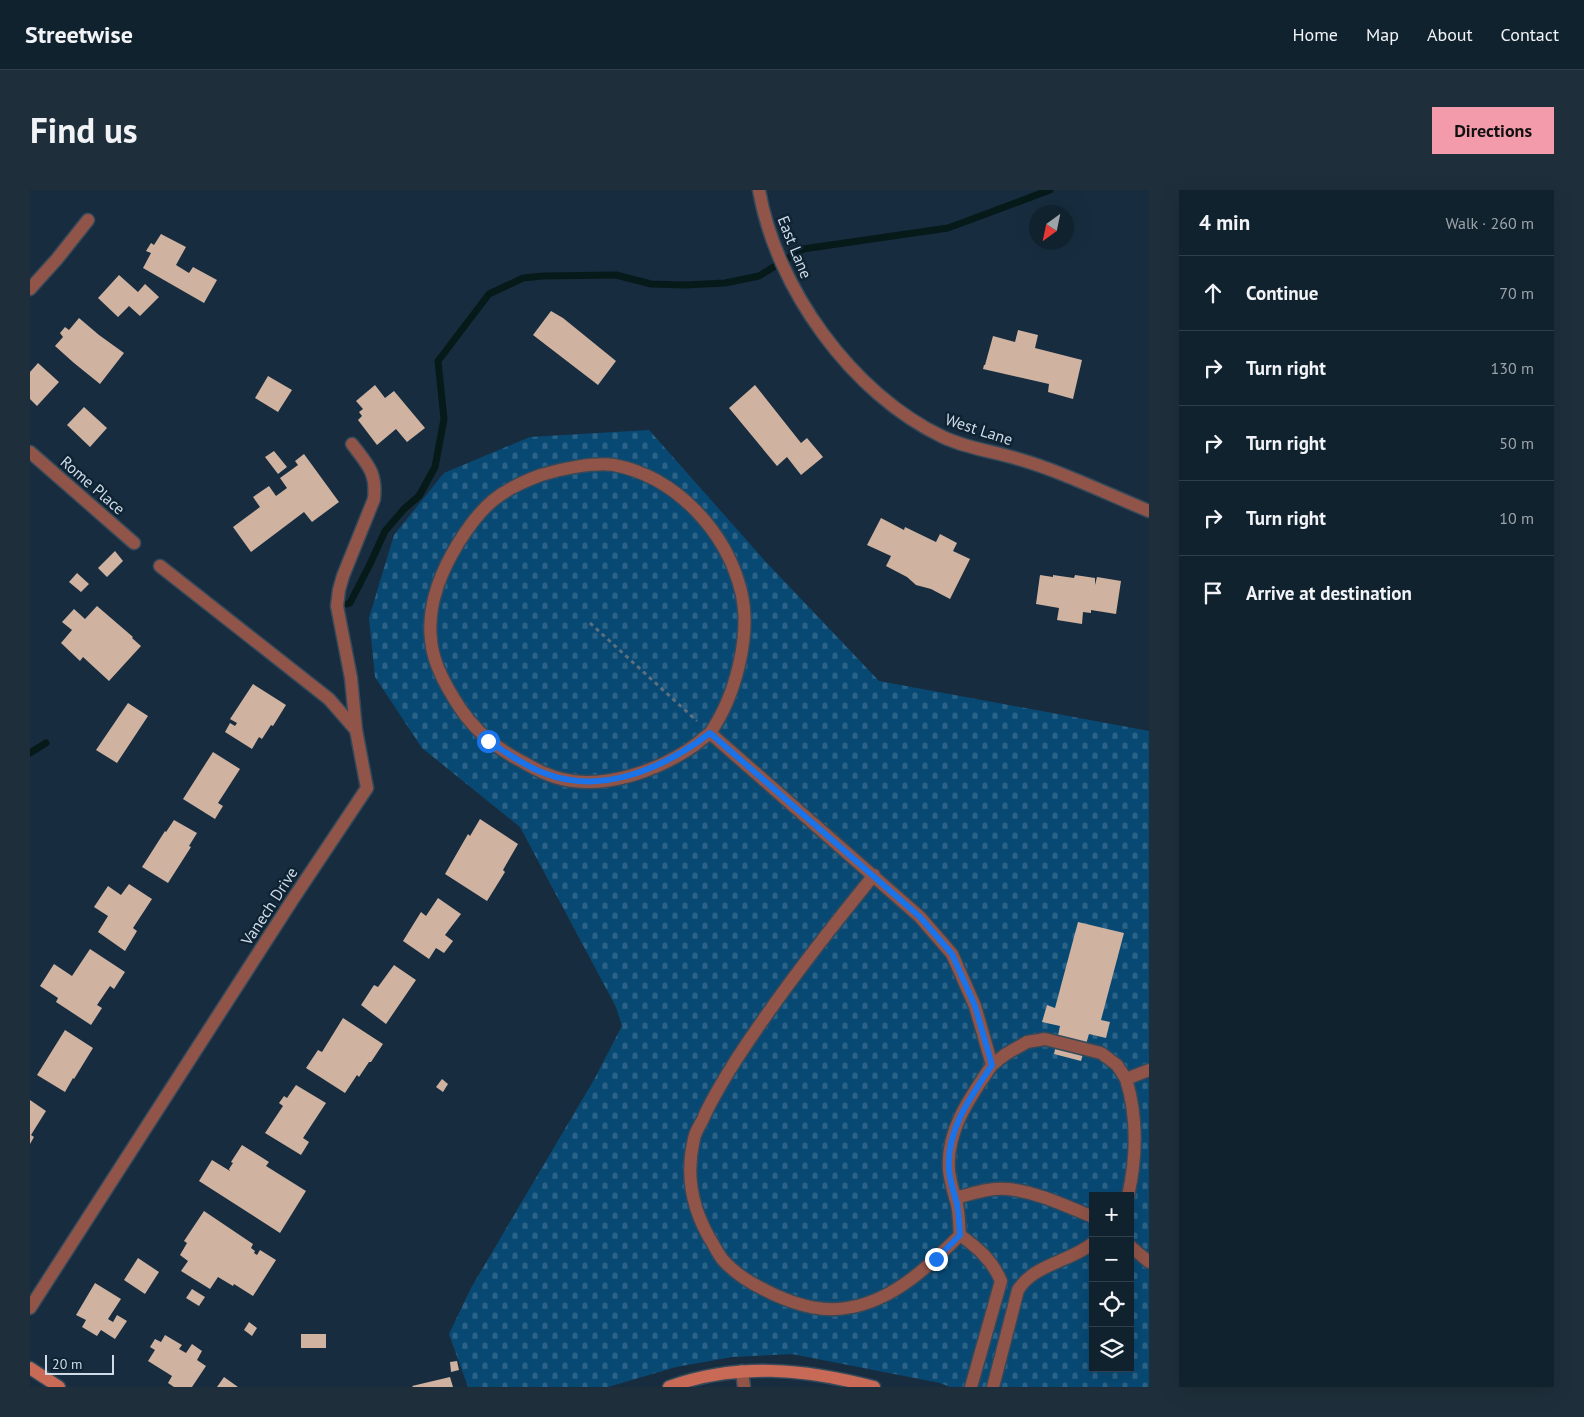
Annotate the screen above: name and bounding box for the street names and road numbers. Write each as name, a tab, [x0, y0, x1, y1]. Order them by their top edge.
street label: East Lane	[773, 213, 817, 281]
street label: West Lane	[943, 409, 1015, 449]
street label: Rome Place	[57, 451, 129, 519]
street label: Vanech Drive	[236, 863, 302, 950]

